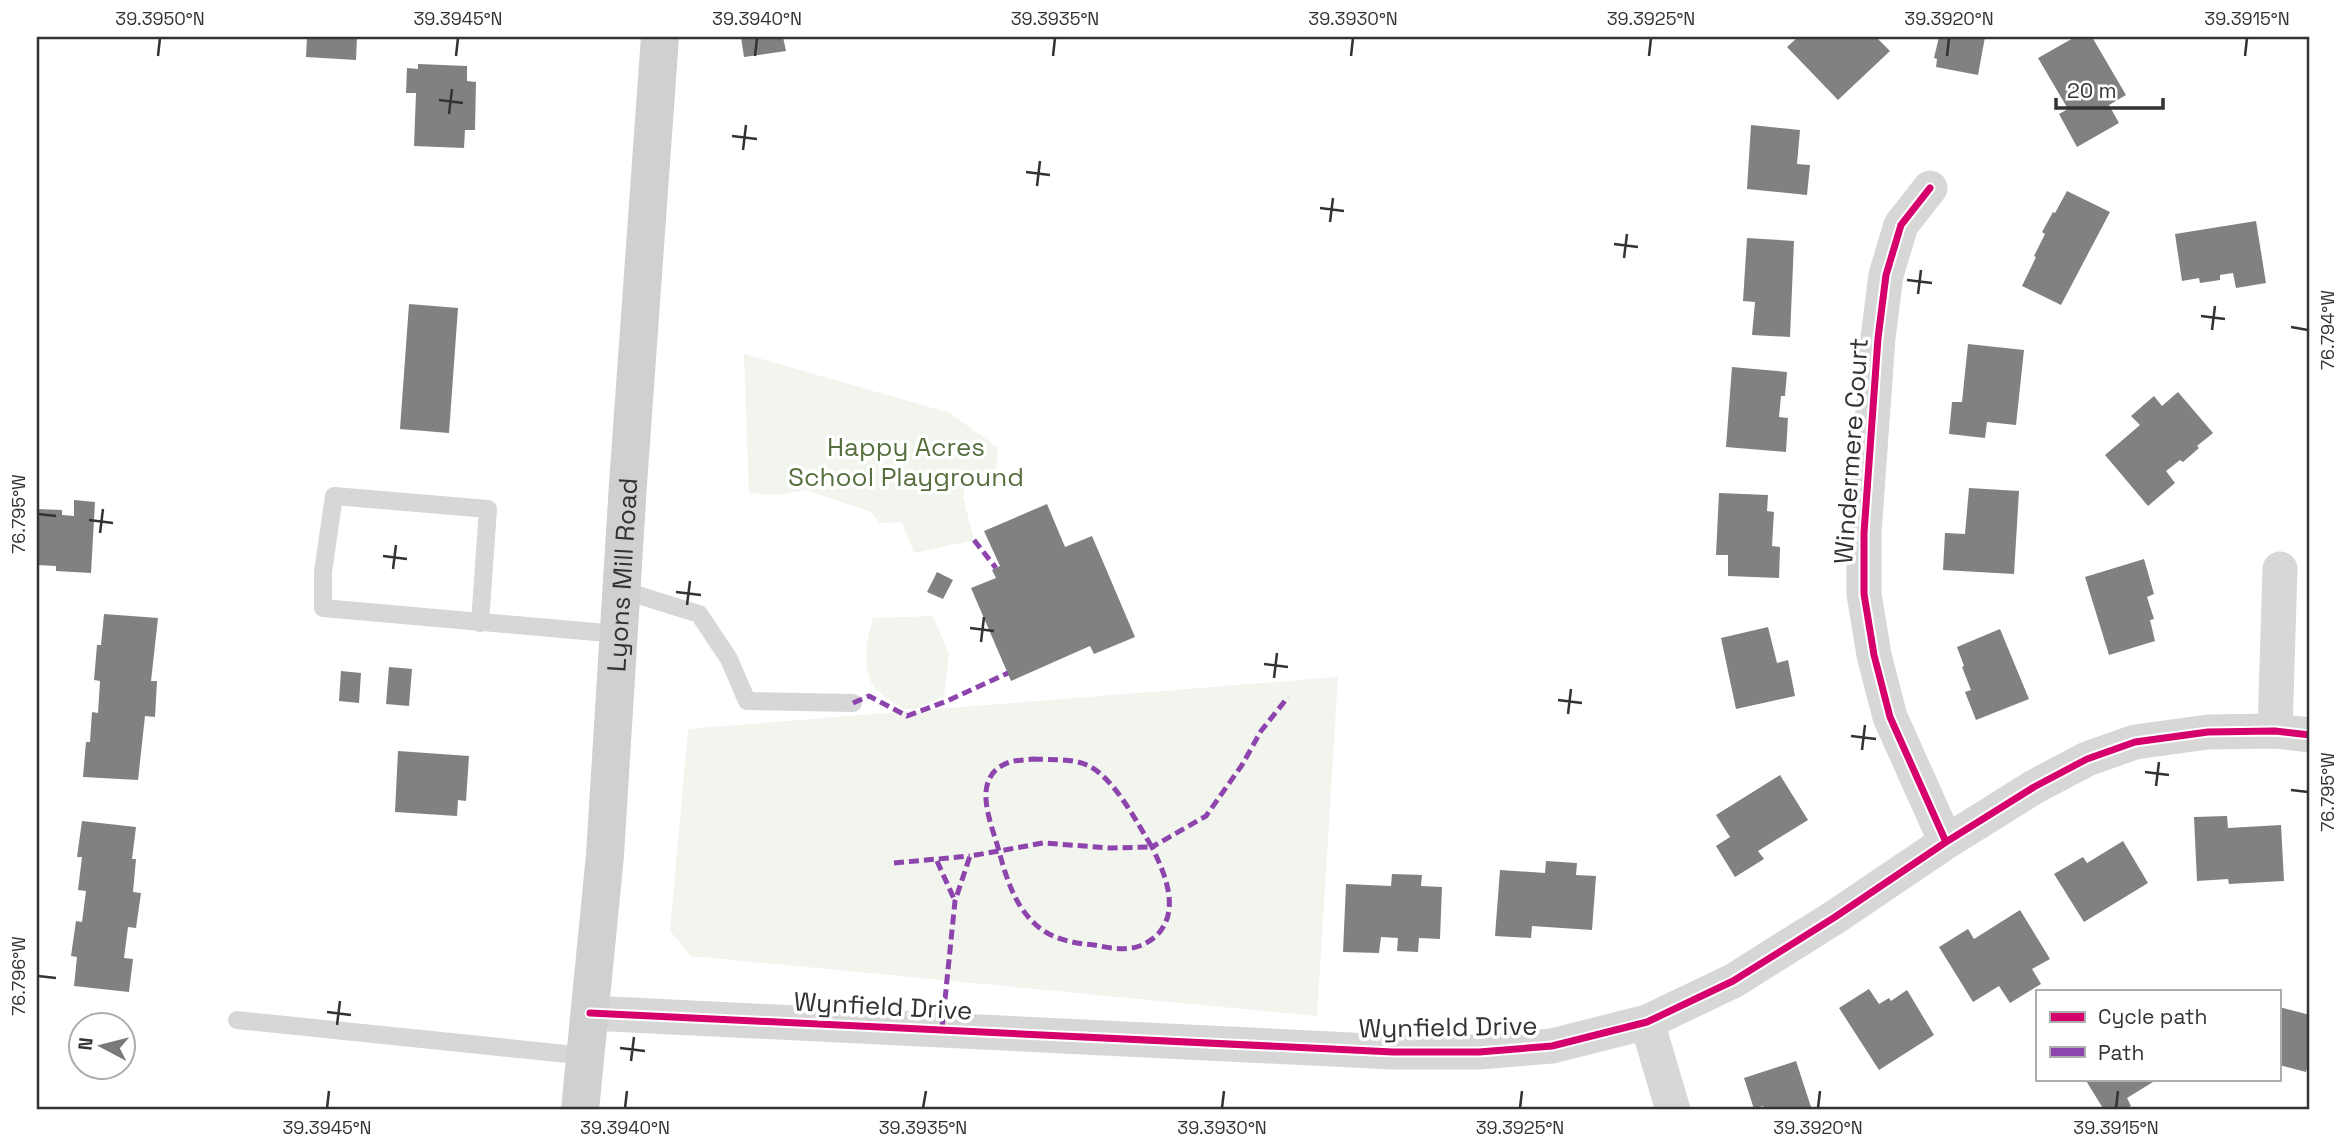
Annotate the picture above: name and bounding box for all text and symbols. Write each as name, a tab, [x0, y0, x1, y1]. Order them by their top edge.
text: 39.3950°N	[115, 7, 205, 30]
text: 39.3945°N	[413, 7, 503, 30]
text: 39.3940°N	[712, 7, 802, 30]
text: 39.3935°N	[1011, 7, 1099, 30]
text: 39.3930°N	[1308, 7, 1398, 30]
text: 39.3925°N	[1607, 7, 1695, 30]
text: 39.3920°N	[1904, 7, 1994, 30]
text: 39.3915°N	[2204, 7, 2290, 30]
scale bar	[2056, 66, 2163, 110]
text: 20 m	[2067, 77, 2117, 104]
text: 76.794°W	[2316, 290, 2339, 370]
street label: Windermere Court	[1826, 337, 1876, 565]
park label: Happy Acres School Playground	[788, 430, 1024, 494]
text: 76.795°W	[7, 474, 30, 554]
street label: Lyons Mill Road	[599, 477, 645, 673]
text: 76.795°W	[2316, 752, 2339, 832]
text: 76.796°W	[7, 936, 30, 1016]
street label: Wynfield Drive	[793, 984, 973, 1028]
legend	[2036, 990, 2280, 1080]
text: Cycle path	[2098, 1003, 2207, 1030]
street label: Wynfield Drive	[1358, 1008, 1538, 1046]
north arrow	[66, 1010, 136, 1080]
text: N	[72, 1036, 99, 1052]
text: Path	[2098, 1039, 2144, 1066]
text: 39.3945°N	[282, 1116, 372, 1139]
text: 39.3940°N	[580, 1116, 670, 1139]
text: 39.3935°N	[879, 1116, 967, 1139]
text: 39.3930°N	[1177, 1116, 1267, 1139]
text: 39.3925°N	[1476, 1116, 1564, 1139]
text: 39.3920°N	[1773, 1116, 1863, 1139]
text: 39.3915°N	[2073, 1116, 2159, 1139]

